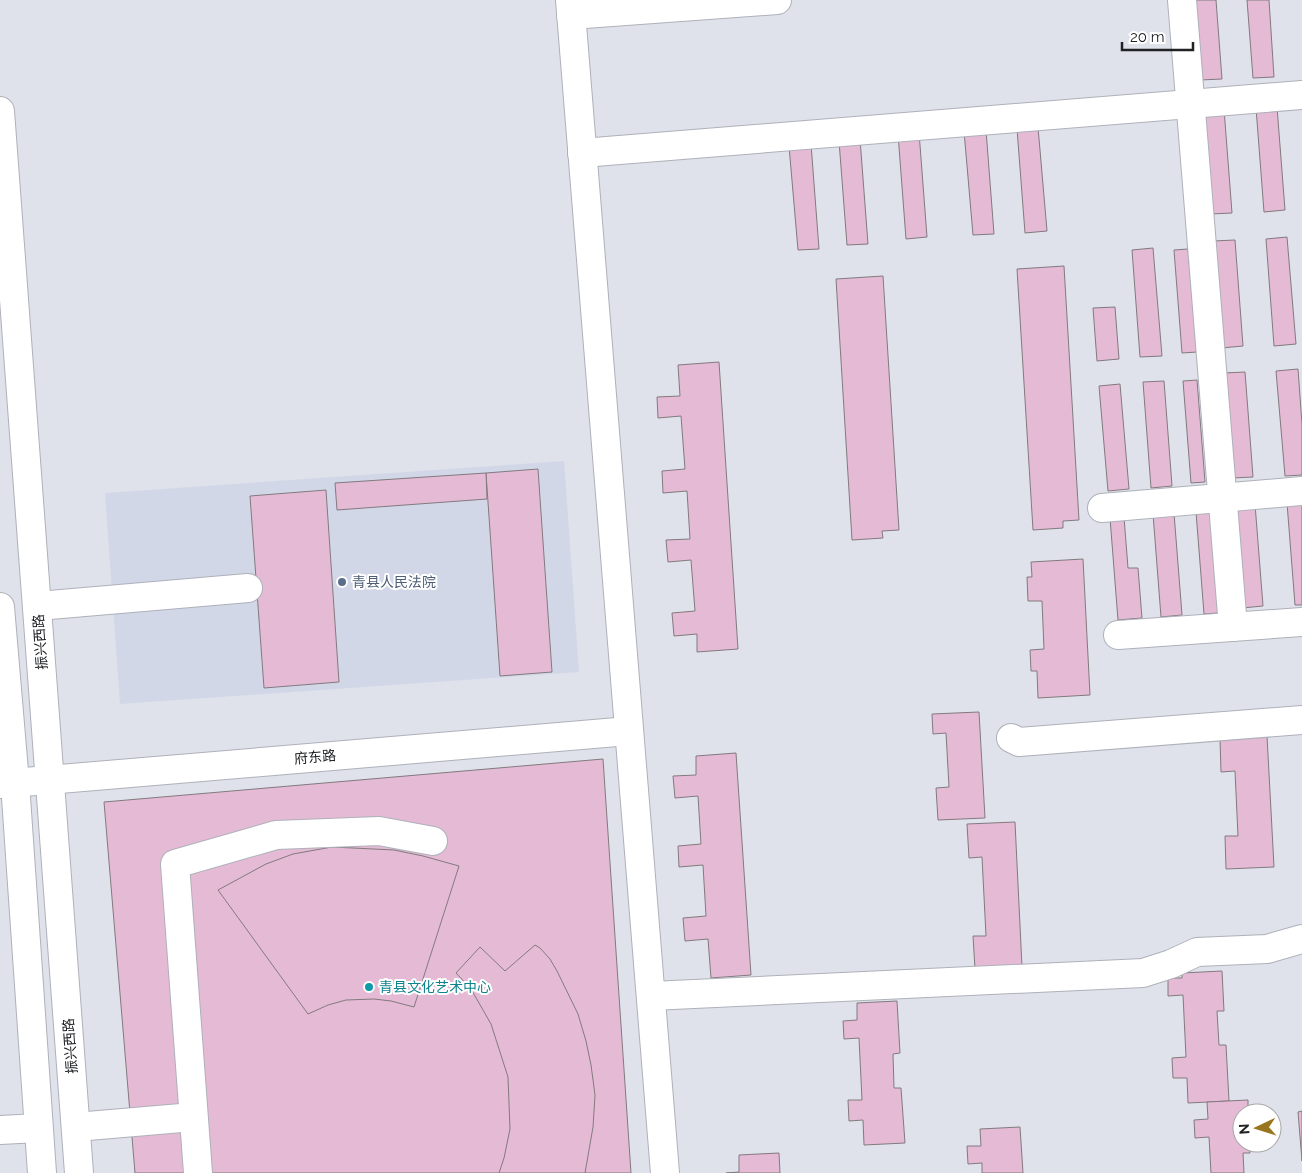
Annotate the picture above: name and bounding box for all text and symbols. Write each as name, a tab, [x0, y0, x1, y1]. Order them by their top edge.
scale bar	[1122, 20, 1193, 52]
text: 20 m	[1130, 28, 1165, 46]
place label: 青县人民法院	[352, 574, 436, 590]
marker: 青县人民法院	[336, 576, 348, 588]
street label: 振兴西路	[30, 614, 50, 670]
street label: 府东路	[293, 747, 337, 767]
place label: 青县文化艺术中心	[379, 979, 491, 995]
marker: 青县文化艺术中心	[363, 981, 375, 993]
street label: 振兴西路	[60, 1018, 80, 1074]
north arrow	[1232, 1103, 1282, 1153]
text: N	[1236, 1123, 1252, 1135]

